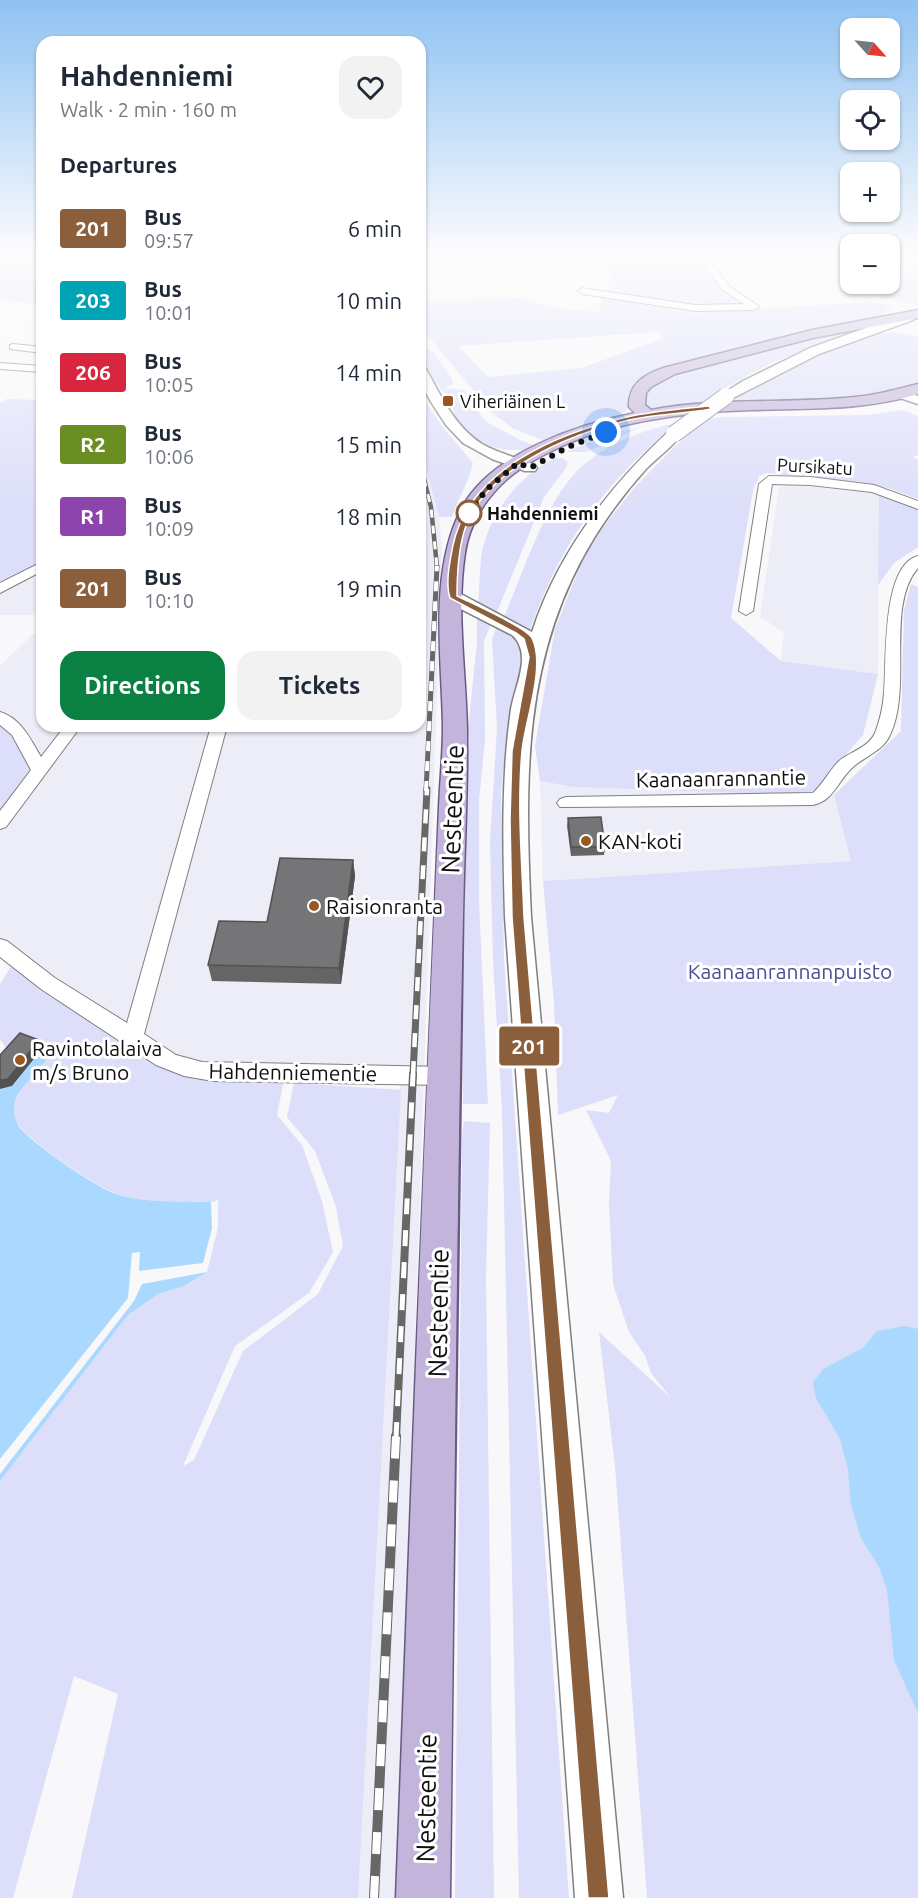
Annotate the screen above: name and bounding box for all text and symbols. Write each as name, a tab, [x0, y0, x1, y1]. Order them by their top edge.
north arrow	[840, 18, 900, 78]
map controls	[840, 18, 900, 294]
button: heart	[339, 56, 402, 119]
text: Hahdenniemi	[60, 60, 233, 91]
button: locate	[840, 90, 900, 150]
text: Walk · 2 min · 160 m	[60, 98, 237, 121]
text: Departures	[60, 152, 177, 177]
button: +	[840, 162, 900, 222]
text: Bus	[144, 204, 182, 229]
text: 201	[75, 216, 111, 240]
text: 6 min	[348, 216, 402, 241]
text: 09:57	[144, 229, 194, 252]
button: −	[840, 234, 900, 294]
text: Bus	[144, 276, 182, 301]
text: 203	[75, 288, 111, 312]
text: 10 min	[335, 288, 402, 313]
text: 10:01	[144, 301, 194, 324]
text: Bus	[144, 348, 182, 373]
text: 206	[75, 360, 111, 384]
text: 14 min	[335, 360, 402, 385]
text: 10:05	[144, 373, 194, 396]
place label: Viheriäinen L	[460, 391, 565, 411]
marker: Viheriäinen L	[441, 394, 455, 408]
your location	[591, 417, 621, 447]
text: Bus	[144, 420, 182, 445]
text: R2	[80, 432, 106, 456]
text: 15 min	[335, 432, 402, 457]
text: 10:06	[144, 445, 194, 468]
street label: Pursikatu	[777, 454, 853, 478]
text: Bus	[144, 492, 182, 517]
marker: Hahdenniemi	[456, 500, 482, 526]
place label: Hahdenniemi	[487, 503, 598, 523]
text: R1	[80, 504, 106, 528]
text: 18 min	[335, 504, 402, 529]
text: 10:09	[144, 517, 194, 540]
text: Bus	[144, 564, 182, 589]
text: 201	[75, 576, 111, 600]
text: 19 min	[335, 576, 402, 601]
text: 10:10	[144, 589, 194, 612]
button: Directions	[60, 651, 225, 720]
button: Tickets	[237, 651, 402, 720]
street label: Nesteentie	[435, 744, 469, 874]
street label: Kaanaanrannantie	[636, 765, 806, 791]
place label: KAN-koti	[598, 829, 682, 853]
marker: KAN-koti	[579, 834, 593, 848]
place label: Raisionranta	[326, 894, 443, 918]
marker: Raisionranta	[307, 899, 321, 913]
park label: Kaanaanrannanpuisto	[688, 959, 892, 983]
line badge: 201	[494, 1026, 564, 1066]
text: 201	[511, 1034, 547, 1058]
place label: Ravintolalaiva m/s Bruno	[32, 1036, 162, 1084]
marker: Ravintolalaiva m/s Bruno	[13, 1053, 27, 1067]
street label: Hahdenniementie	[208, 1059, 378, 1085]
street label: Nesteentie	[422, 1248, 454, 1378]
street label: Nesteentie	[410, 1733, 442, 1863]

